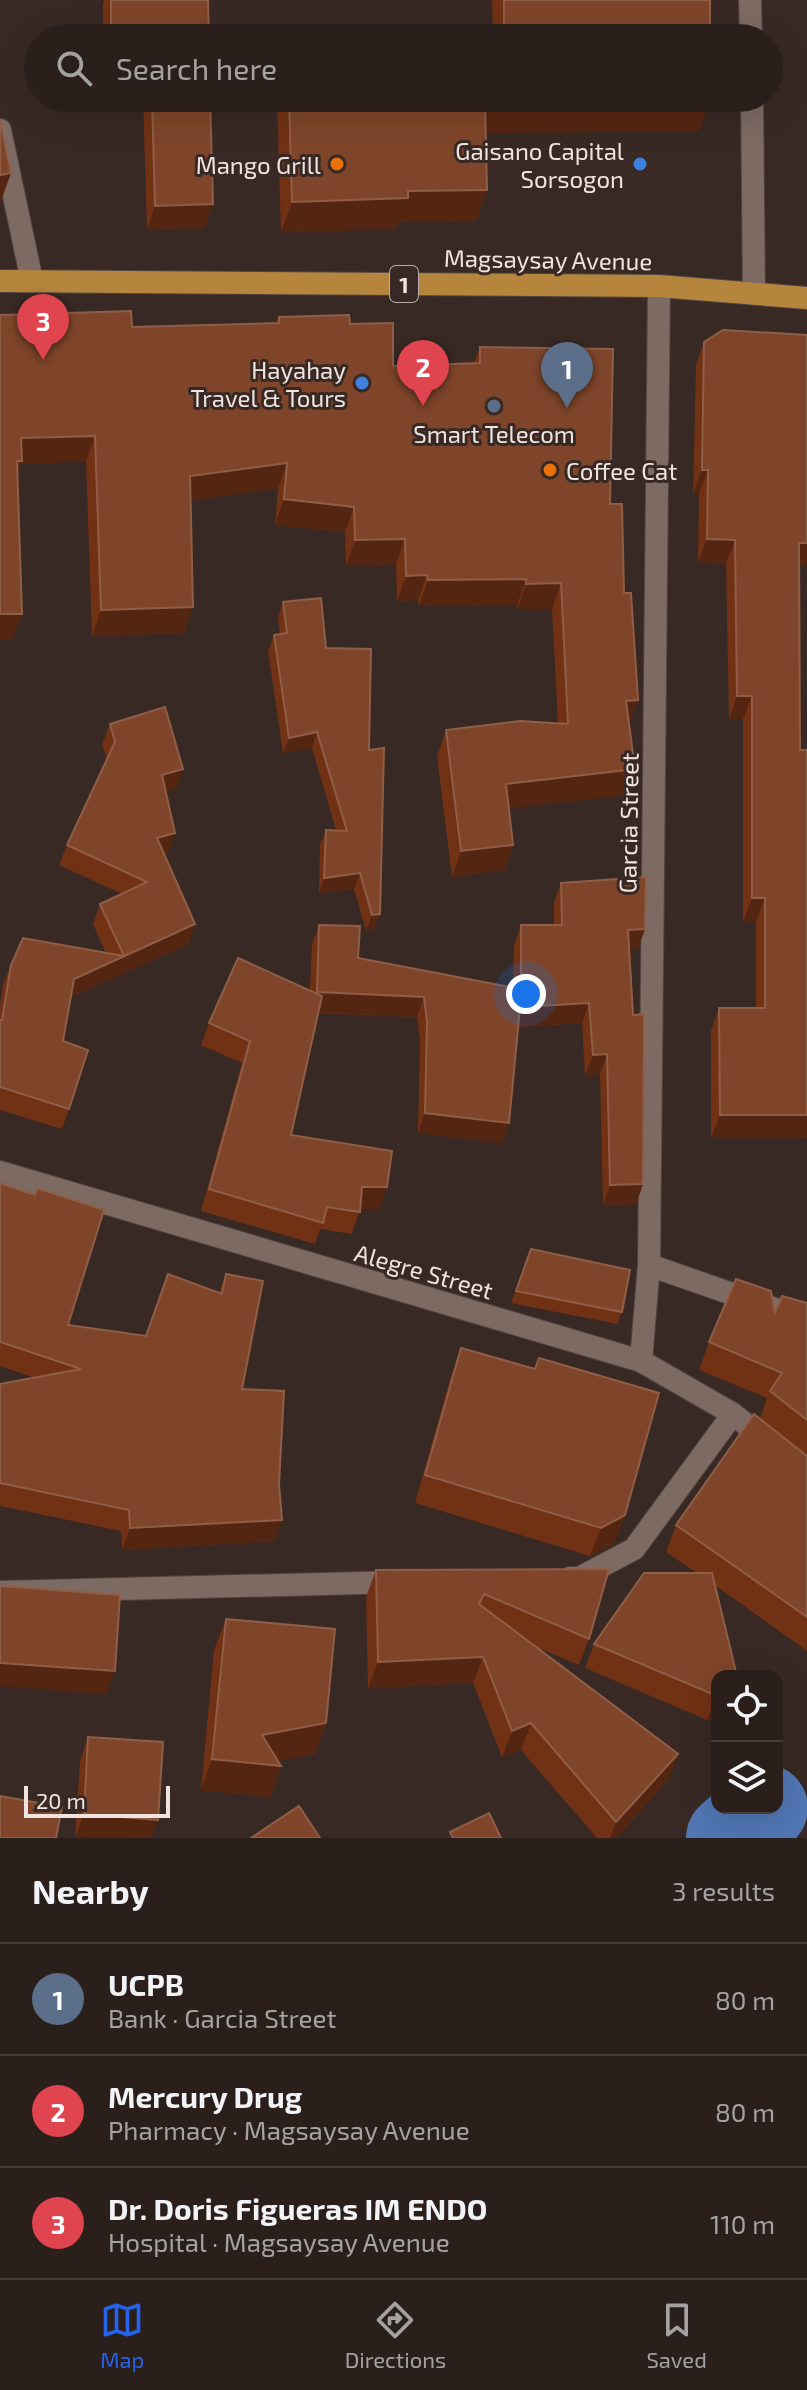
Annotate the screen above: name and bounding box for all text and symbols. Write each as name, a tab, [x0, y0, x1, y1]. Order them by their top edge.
search box	[24, 24, 783, 112]
icon: search	[52, 46, 96, 90]
text: Search here	[116, 50, 277, 86]
place label: Gaisano Capital Sorsogon	[455, 136, 624, 193]
place label: Mango Grill	[196, 150, 321, 179]
marker: Mango Grill	[328, 155, 346, 173]
marker: Gaisano Capital Sorsogon	[631, 155, 649, 173]
street label: Magsaysay Avenue	[444, 243, 652, 275]
road number: 1	[390, 266, 418, 302]
pin: 3	[17, 294, 69, 360]
pin: 2	[397, 340, 449, 406]
pin: 1	[541, 342, 593, 408]
place label: Hayahay Travel & Tours	[190, 355, 346, 412]
marker: Hayahay Travel & Tours	[353, 374, 371, 392]
marker: Smart Telecom	[485, 397, 503, 415]
place label: Smart Telecom	[413, 419, 575, 448]
place label: Coffee Cat	[566, 456, 677, 485]
marker: Coffee Cat	[541, 461, 559, 479]
street label: Garcia Street	[612, 753, 644, 893]
your location	[506, 974, 546, 1014]
street label: Alegre Street	[351, 1237, 497, 1305]
map controls	[711, 1670, 783, 1814]
button: locate	[711, 1670, 783, 1742]
button: layers	[711, 1742, 783, 1814]
scale bar	[24, 1782, 170, 1818]
text: 20 m	[36, 1787, 86, 1813]
text: Nearby	[32, 1870, 149, 1911]
text: 3 results	[672, 1875, 775, 1906]
text: UCPB	[108, 1966, 184, 2002]
text: 1	[52, 1984, 64, 2015]
text: 80 m	[715, 1984, 775, 2015]
text: Bank · Garcia Street	[108, 2002, 336, 2033]
text: Mercury Drug	[108, 2078, 302, 2114]
text: 2	[50, 2096, 66, 2127]
text: 80 m	[715, 2096, 775, 2127]
text: Pharmacy · Magsaysay Avenue	[108, 2114, 470, 2145]
text: Dr. Doris Figueras IM ENDO	[108, 2190, 487, 2226]
text: 3	[51, 2208, 65, 2239]
text: 110 m	[710, 2208, 775, 2239]
text: Hospital · Magsaysay Avenue	[108, 2226, 450, 2257]
tab: Map	[100, 2298, 144, 2372]
tab: Directions	[345, 2298, 446, 2372]
tab: Saved	[646, 2298, 707, 2372]

